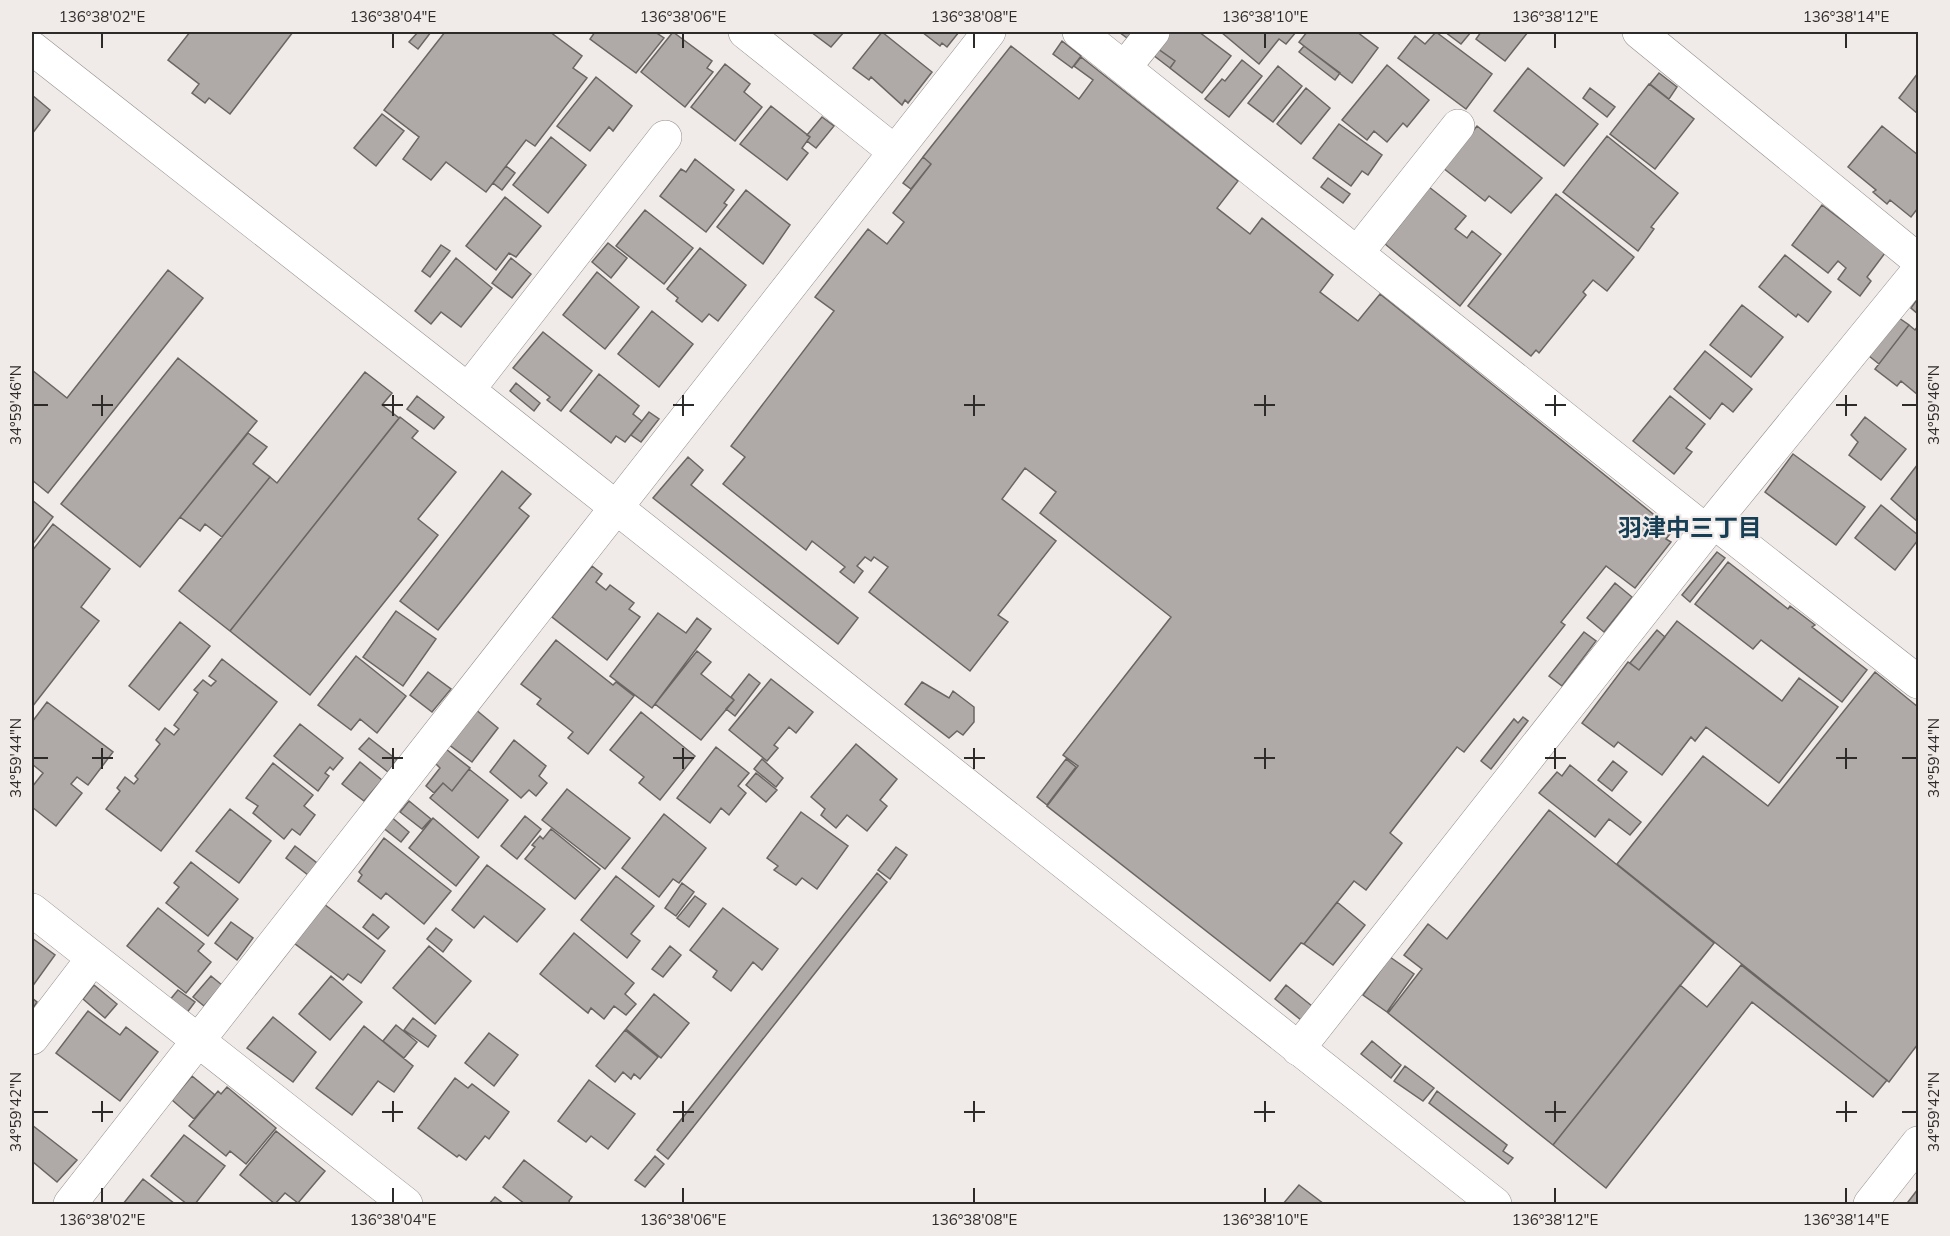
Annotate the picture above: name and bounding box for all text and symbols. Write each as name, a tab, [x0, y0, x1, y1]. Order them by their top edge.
text: 136°38'02"E	[59, 7, 145, 26]
text: 136°38'04"E	[350, 7, 436, 26]
text: 136°38'06"E	[640, 7, 726, 26]
text: 136°38'08"E	[931, 7, 1017, 26]
text: 136°38'10"E	[1222, 7, 1308, 26]
text: 136°38'12"E	[1512, 7, 1598, 26]
text: 136°38'14"E	[1803, 7, 1889, 26]
text: 34°59'46"N	[6, 365, 25, 445]
text: 34°59'46"N	[1924, 365, 1943, 445]
district label: 羽津中三丁目	[1618, 512, 1762, 542]
text: 34°59'44"N	[6, 718, 25, 798]
text: 34°59'44"N	[1924, 718, 1943, 798]
text: 34°59'42"N	[6, 1072, 25, 1152]
text: 34°59'42"N	[1924, 1072, 1943, 1152]
text: 136°38'02"E	[59, 1210, 145, 1229]
text: 136°38'04"E	[350, 1210, 436, 1229]
text: 136°38'06"E	[640, 1210, 726, 1229]
text: 136°38'08"E	[931, 1210, 1017, 1229]
text: 136°38'10"E	[1222, 1210, 1308, 1229]
text: 136°38'12"E	[1512, 1210, 1598, 1229]
text: 136°38'14"E	[1803, 1210, 1889, 1229]

